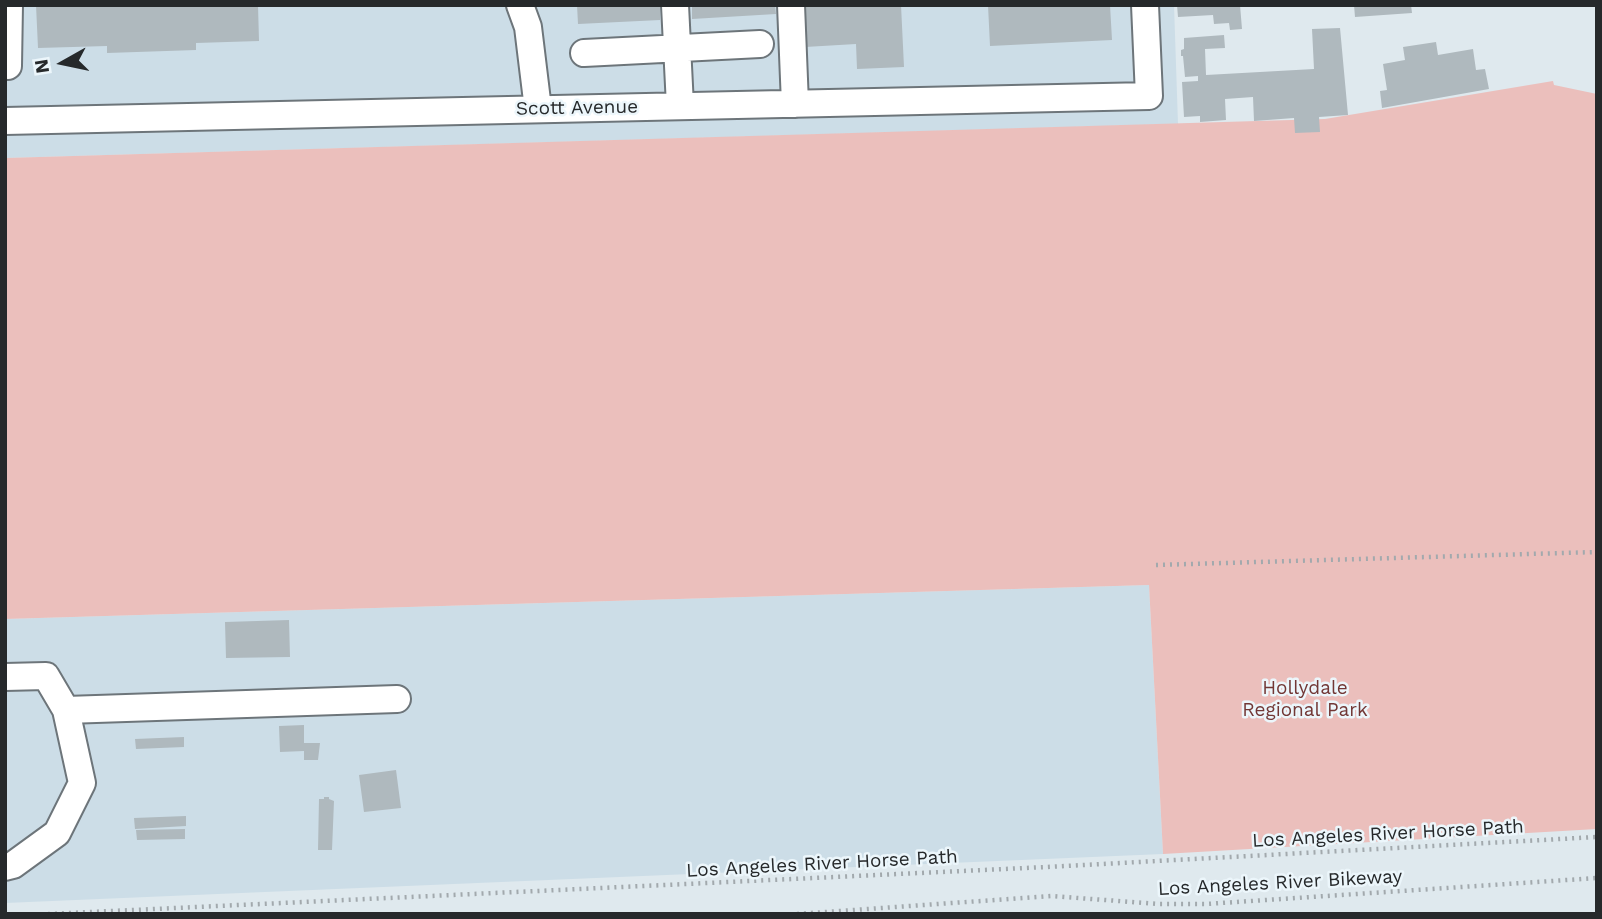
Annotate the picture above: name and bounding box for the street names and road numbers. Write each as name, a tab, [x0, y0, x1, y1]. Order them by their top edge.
street label: Scott Avenue	[516, 96, 638, 120]
street label: Los Angeles River Horse Path	[1252, 815, 1524, 853]
street label: Los Angeles River Horse Path	[686, 845, 958, 883]
street label: Los Angeles River Bikeway	[1157, 865, 1403, 901]

